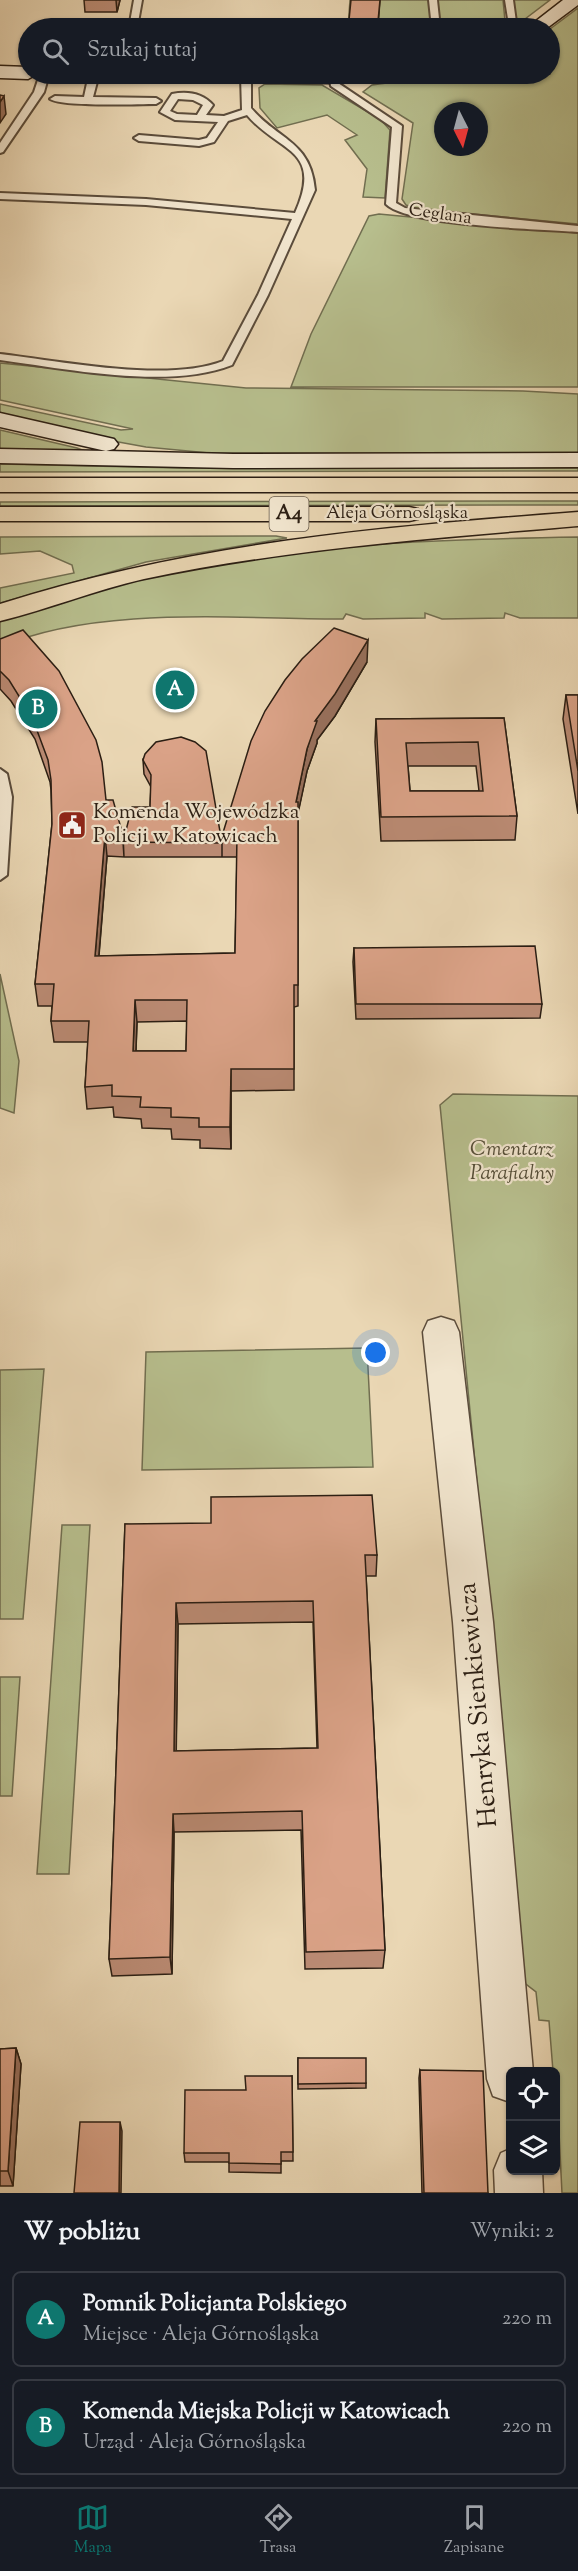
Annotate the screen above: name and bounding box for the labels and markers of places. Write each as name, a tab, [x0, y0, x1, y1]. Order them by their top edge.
pin: A	[156, 668, 195, 712]
pin: B	[18, 686, 57, 732]
place label: Komenda Wojewódzka Policji w Katowicach	[93, 798, 300, 852]
public building icon: Komenda Wojewódzka Policji w Katowicach	[56, 809, 88, 841]

